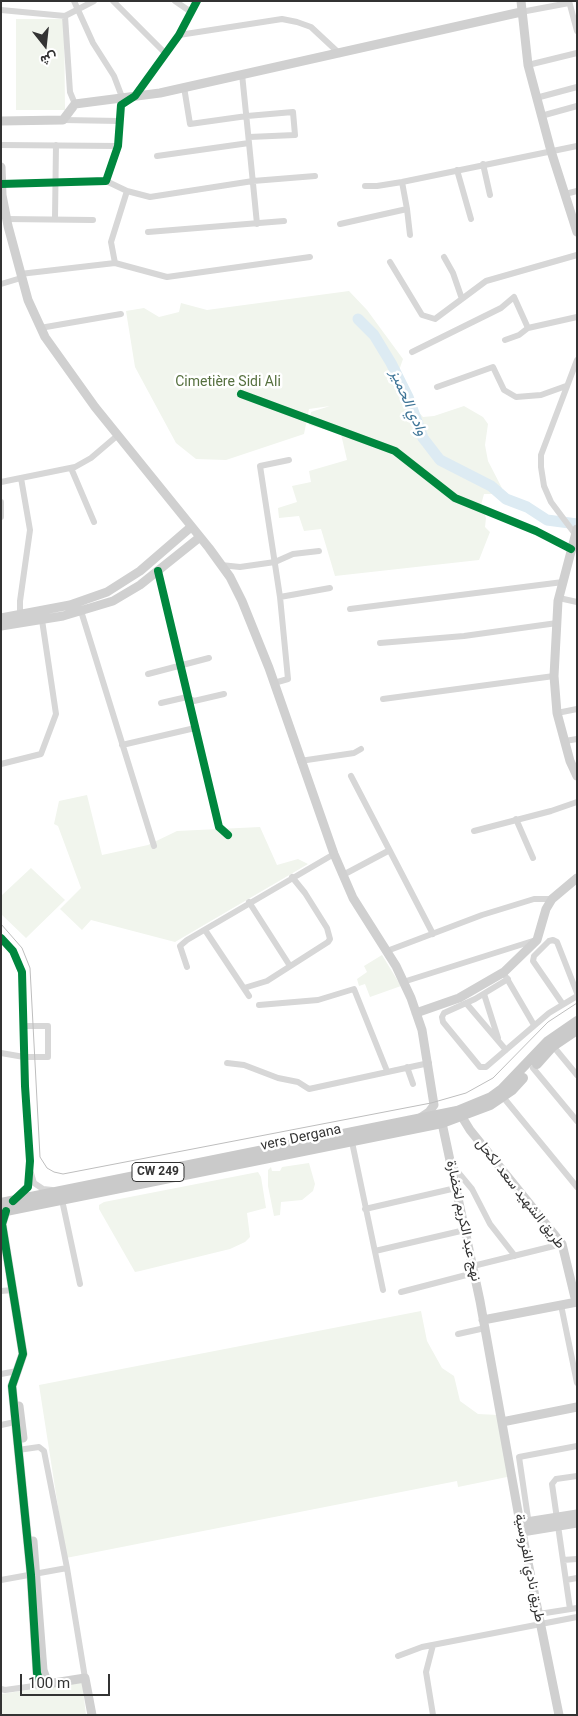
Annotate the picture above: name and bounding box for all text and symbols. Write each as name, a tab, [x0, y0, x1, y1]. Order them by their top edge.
north arrow	[20, 20, 70, 70]
text: ش	[39, 49, 59, 69]
water label: وادي الحميز	[386, 367, 430, 439]
park label: Cimetière Sidi Ali	[175, 374, 281, 390]
street label: vers Dergana	[259, 1121, 343, 1155]
street label: طريق الشهيد سعد لكحل	[472, 1136, 568, 1252]
street label: نهج عبد الكريم لخضارة	[442, 1159, 484, 1283]
road number: CW 249	[132, 1162, 184, 1182]
street label: طريق نادي الفروسية	[510, 1512, 548, 1624]
scale bar	[22, 1664, 112, 1696]
text: 100 m	[28, 1674, 70, 1692]

